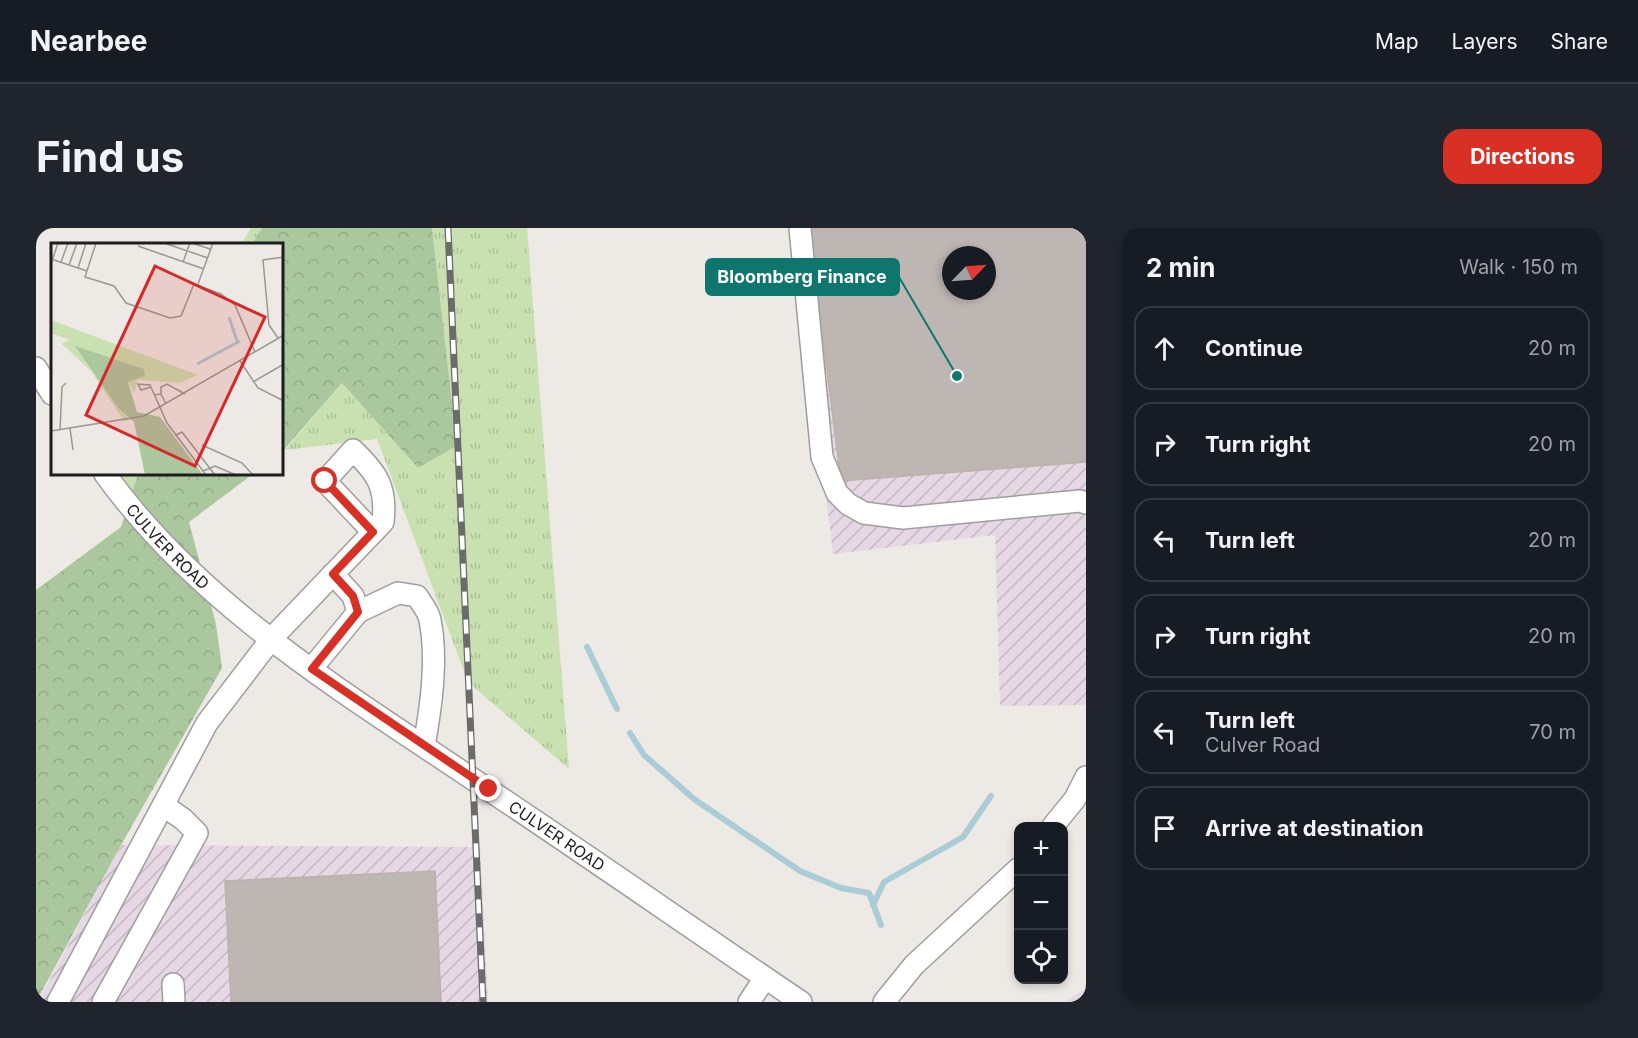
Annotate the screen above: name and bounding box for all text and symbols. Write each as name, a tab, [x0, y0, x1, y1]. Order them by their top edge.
text: Nearbee	[30, 24, 147, 58]
text: Map	[1375, 29, 1419, 54]
text: Layers	[1452, 29, 1518, 54]
text: Share	[1551, 29, 1608, 54]
button: Directions	[1443, 129, 1602, 184]
text: Find us	[36, 131, 184, 182]
inset map	[51, 243, 284, 476]
north arrow	[942, 246, 996, 300]
text: 2 min	[1146, 252, 1216, 283]
text: Walk · 150 m	[1459, 255, 1578, 279]
callout: Bloomberg Finance	[706, 259, 899, 295]
text: Bloomberg Finance	[717, 266, 887, 287]
icon: ahead	[1148, 332, 1181, 365]
text: Continue	[1205, 335, 1303, 361]
text: 20 m	[1528, 336, 1576, 360]
icon: right	[1148, 428, 1181, 461]
text: Turn right	[1205, 431, 1311, 457]
text: 20 m	[1528, 432, 1576, 456]
route start	[311, 467, 337, 493]
street label: CULVER ROAD	[122, 499, 214, 594]
icon: left	[1148, 524, 1181, 557]
text: Turn left	[1205, 527, 1295, 553]
text: 20 m	[1528, 528, 1576, 552]
icon: right	[1148, 620, 1181, 653]
text: Turn right	[1205, 623, 1311, 649]
text: 20 m	[1528, 624, 1576, 648]
text: Turn left	[1205, 707, 1295, 733]
icon: left	[1148, 716, 1181, 749]
text: 70 m	[1529, 720, 1576, 744]
text: Culver Road	[1205, 733, 1320, 757]
route end	[475, 775, 501, 801]
street label: CULVER ROAD	[505, 796, 609, 875]
icon: arrive	[1148, 812, 1181, 845]
text: Arrive at destination	[1205, 815, 1424, 841]
map controls	[1014, 822, 1068, 984]
button: +	[1014, 822, 1068, 876]
button: −	[1014, 876, 1068, 930]
button: locate	[1014, 930, 1068, 984]

